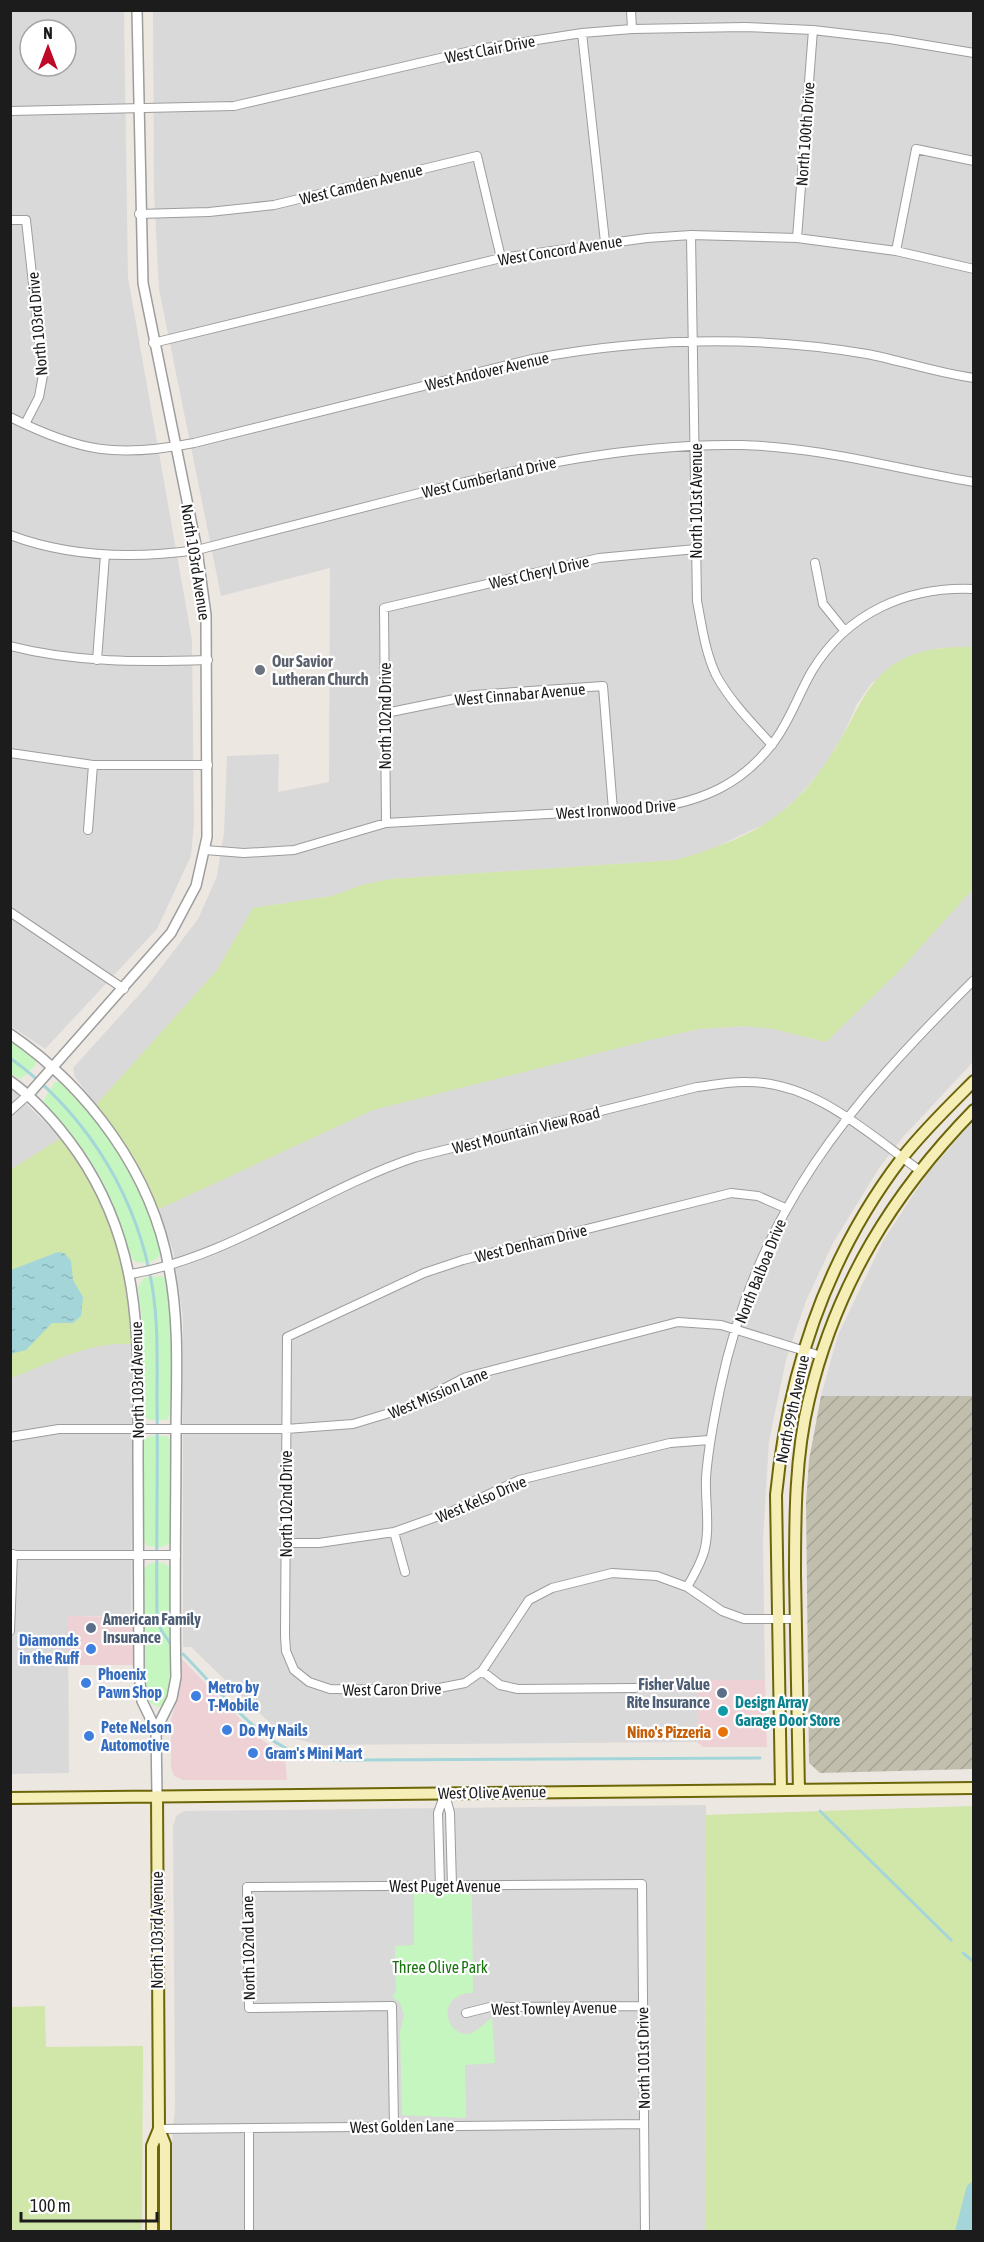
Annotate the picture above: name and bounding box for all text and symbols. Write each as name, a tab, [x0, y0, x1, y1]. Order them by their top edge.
north arrow	[18, 18, 78, 78]
text: N	[43, 24, 53, 42]
street label: West Clair Drive	[443, 31, 537, 67]
street label: North 100th Drive	[792, 81, 818, 187]
street label: West Camden Avenue	[298, 160, 424, 208]
street label: West Concord Avenue	[497, 231, 623, 269]
street label: North 103rd Drive	[23, 271, 51, 377]
street label: West Andover Avenue	[423, 348, 551, 394]
street label: North 101st Avenue	[687, 443, 705, 559]
street label: West Cumberland Drive	[420, 453, 558, 501]
street label: North 103rd Avenue	[178, 503, 214, 621]
street label: West Cheryl Drive	[487, 552, 591, 593]
place label: Our Savior Lutheran Church	[272, 652, 369, 688]
street label: North 102nd Drive	[376, 662, 394, 770]
marker: Our Savior Lutheran Church	[253, 663, 267, 677]
street label: West Cinnabar Avenue	[454, 679, 586, 709]
street label: West Ironwood Drive	[555, 796, 677, 822]
street label: West Mountain View Road	[450, 1103, 602, 1157]
street label: North Balboa Drive	[731, 1216, 789, 1326]
street label: West Denham Drive	[473, 1220, 589, 1266]
street label: North 103rd Avenue	[127, 1321, 147, 1439]
street label: North 99th Avenue	[772, 1353, 812, 1465]
street label: West Mission Lane	[386, 1364, 490, 1422]
street label: North 102nd Drive	[277, 1450, 295, 1558]
street label: West Kelso Drive	[433, 1472, 529, 1526]
place label: American Family Insurance	[102, 1610, 201, 1646]
marker: American Family Insurance	[84, 1621, 98, 1635]
place label: Diamonds in the Ruff	[19, 1631, 79, 1667]
marker: Diamonds in the Ruff	[84, 1642, 98, 1656]
place label: Phoenix Pawn Shop	[98, 1665, 162, 1701]
place label: Fisher Value Rite Insurance	[626, 1675, 710, 1711]
marker: Phoenix Pawn Shop	[79, 1676, 93, 1690]
place label: Metro by T-Mobile	[208, 1678, 259, 1714]
street label: West Caron Drive	[342, 1679, 442, 1699]
marker: Fisher Value Rite Insurance	[715, 1686, 729, 1700]
marker: Metro by T-Mobile	[189, 1689, 203, 1703]
place label: Design Array Garage Door Store	[735, 1693, 840, 1729]
marker: Design Array Garage Door Store	[716, 1704, 730, 1718]
place label: Pete Nelson Automotive	[100, 1718, 172, 1754]
place label: Do My Nails	[239, 1721, 308, 1739]
marker: Do My Nails	[220, 1723, 234, 1737]
place label: Nino's Pizzeria	[627, 1723, 711, 1741]
marker: Nino's Pizzeria	[716, 1725, 730, 1739]
marker: Pete Nelson Automotive	[82, 1729, 96, 1743]
place label: Gram's Mini Mart	[265, 1744, 363, 1762]
marker: Gram's Mini Mart	[246, 1746, 260, 1760]
street label: West Olive Avenue	[438, 1782, 546, 1802]
street label: North 103rd Avenue	[148, 1871, 166, 1989]
street label: West Puget Avenue	[389, 1877, 501, 1896]
street label: North 102nd Lane	[238, 1895, 258, 2001]
park label: Three Olive Park	[392, 1958, 488, 1976]
street label: West Townley Avenue	[491, 1998, 617, 2019]
street label: North 101st Drive	[633, 2007, 653, 2109]
street label: West Golden Lane	[350, 2116, 454, 2136]
scale bar	[21, 2185, 158, 2223]
text: 100 m	[30, 2195, 71, 2216]

